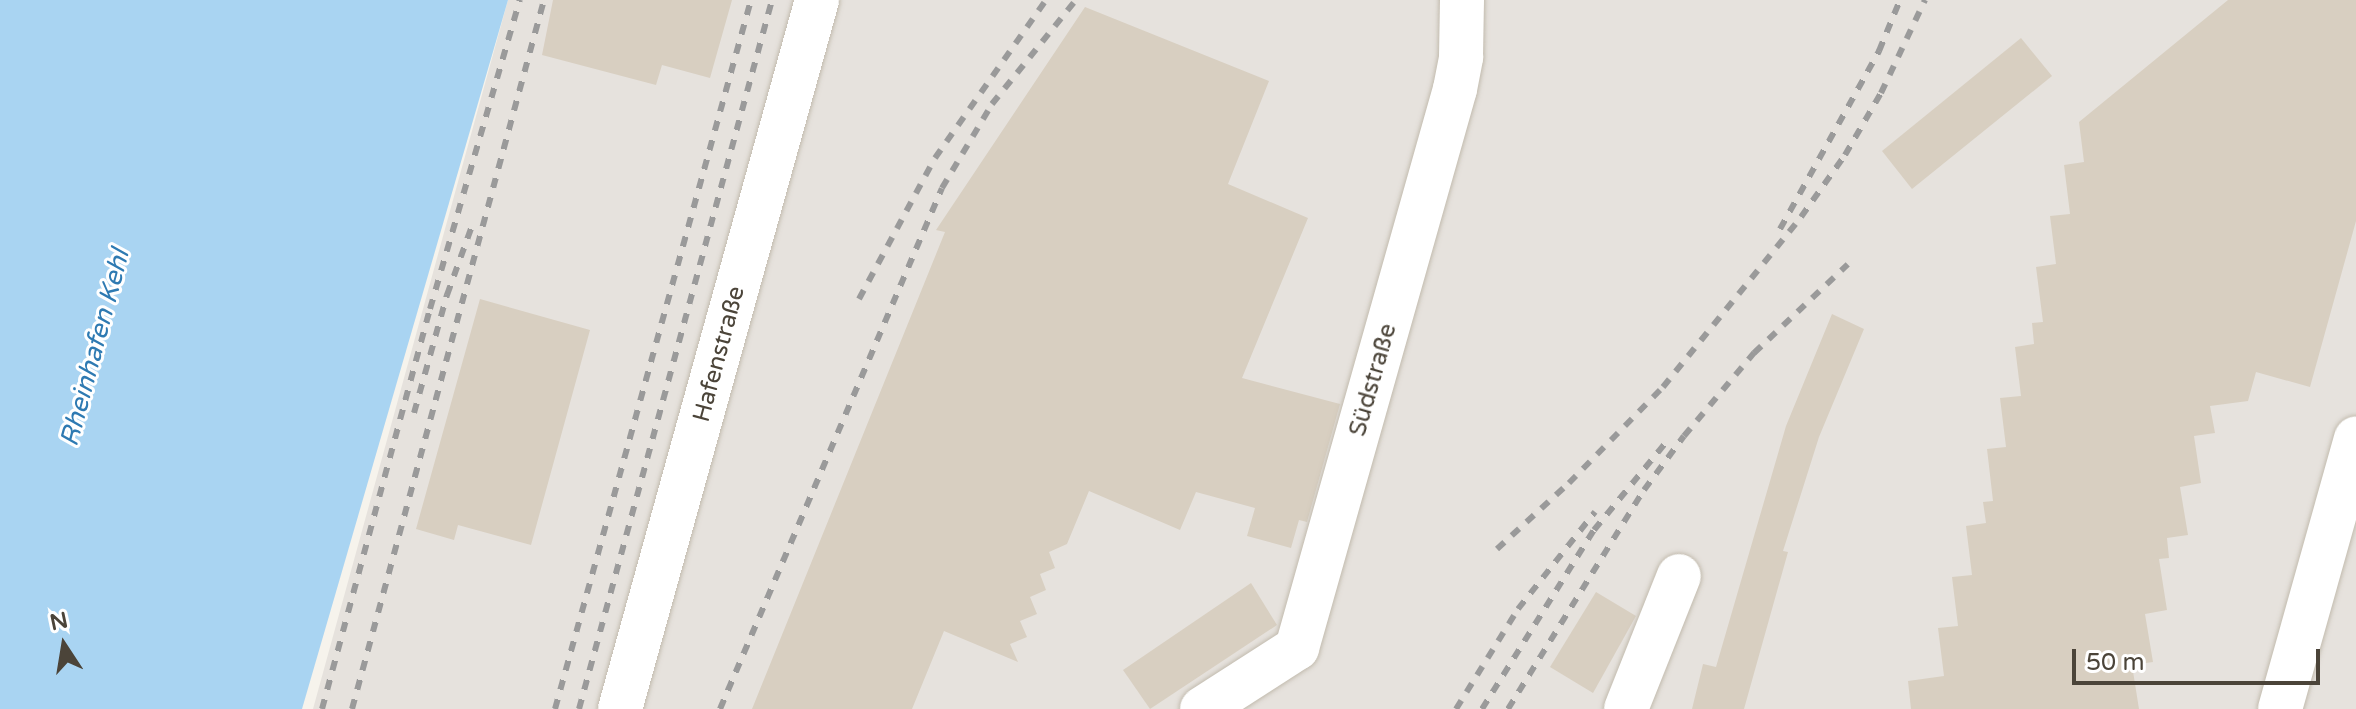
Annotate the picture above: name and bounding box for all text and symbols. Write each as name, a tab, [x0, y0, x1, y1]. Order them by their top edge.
water label: Rheinhafen Kehl	[54, 246, 136, 450]
street label: Hafenstraße	[687, 283, 751, 425]
street label: Südstraße	[1343, 320, 1403, 440]
north arrow	[24, 605, 104, 685]
text: N	[48, 607, 70, 636]
scale bar	[2076, 633, 2324, 683]
text: 50 m	[2086, 648, 2144, 677]

